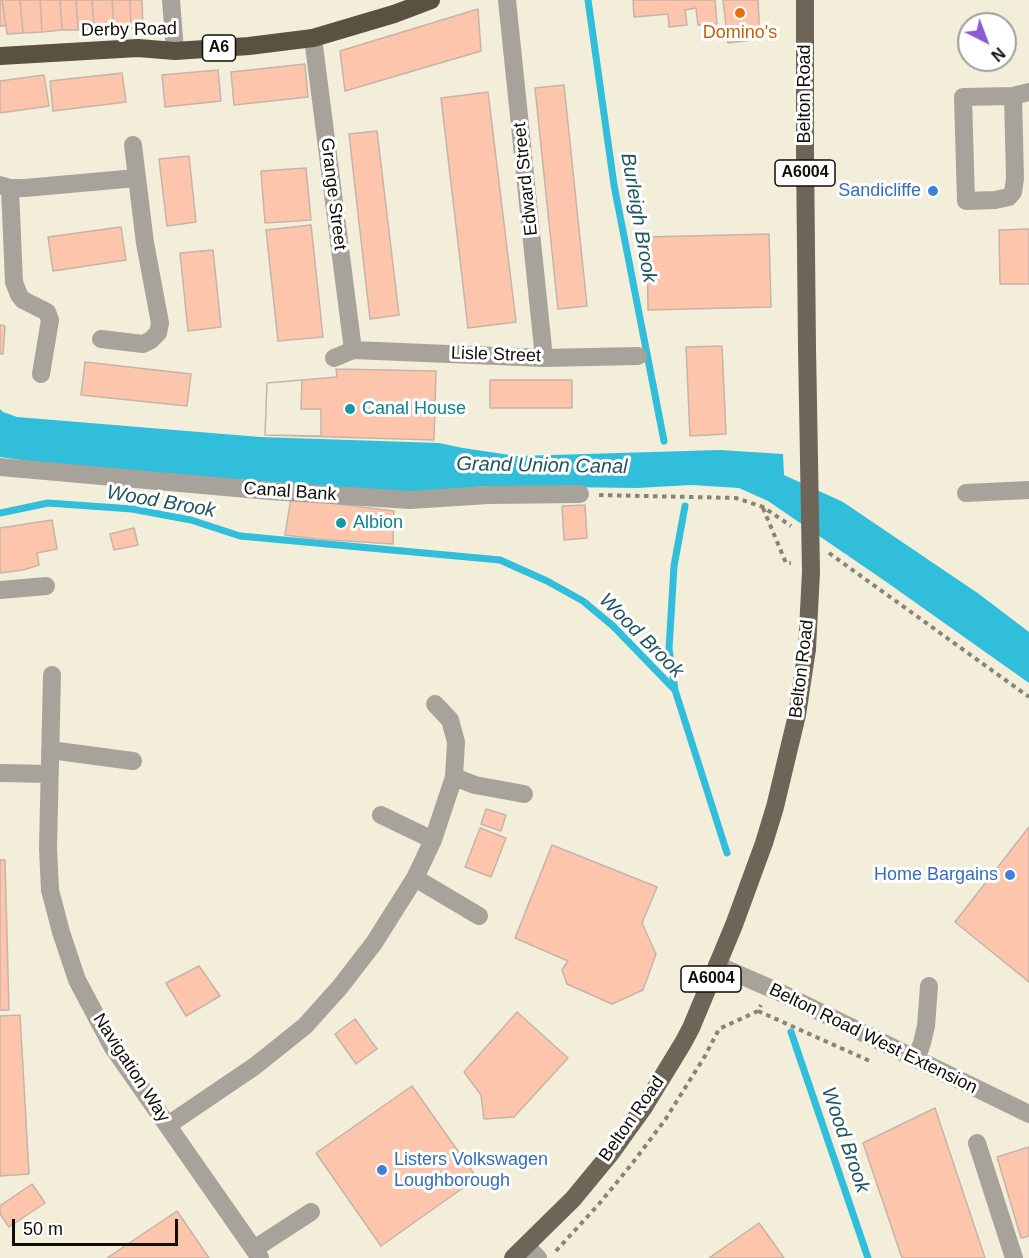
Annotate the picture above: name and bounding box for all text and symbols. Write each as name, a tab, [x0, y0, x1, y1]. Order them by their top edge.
marker: Domino's	[733, 6, 747, 20]
north arrow	[957, 12, 1017, 72]
street label: Derby Road	[81, 18, 177, 42]
place label: Domino's	[703, 22, 777, 44]
road number: A6	[202, 35, 236, 61]
street label: Belton Road	[794, 44, 816, 144]
text: N	[988, 44, 1008, 64]
street label: Edward Street	[509, 121, 543, 237]
street label: Grange Street	[315, 137, 351, 251]
water label: Burleigh Brook	[615, 151, 661, 285]
road number: A6004	[775, 160, 835, 186]
place label: Sandicliffe	[838, 180, 921, 202]
marker: Sandicliffe	[926, 184, 940, 198]
street label: Lisle Street	[451, 343, 541, 367]
place label: Canal House	[362, 398, 466, 420]
marker: Canal House	[343, 402, 357, 416]
water label: Grand Union Canal	[456, 453, 628, 479]
street label: Canal Bank	[243, 478, 337, 506]
water label: Wood Brook	[105, 481, 217, 523]
place label: Albion	[353, 512, 403, 534]
marker: Albion	[334, 516, 348, 530]
water label: Wood Brook	[594, 589, 688, 683]
street label: Belton Road	[785, 619, 819, 719]
place label: Home Bargains	[874, 864, 998, 886]
marker: Home Bargains	[1003, 868, 1017, 882]
road number: A6004	[681, 966, 741, 992]
street label: Belton Road West Extension	[765, 979, 981, 1099]
street label: Navigation Way	[88, 1010, 174, 1126]
street label: Belton Road	[595, 1072, 669, 1166]
water label: Wood Brook	[816, 1084, 874, 1196]
place label: Listers Volkswagen Loughborough	[394, 1149, 548, 1192]
marker: Listers Volkswagen Loughborough	[375, 1163, 389, 1177]
scale bar	[15, 1207, 182, 1245]
text: 50 m	[23, 1219, 63, 1239]

